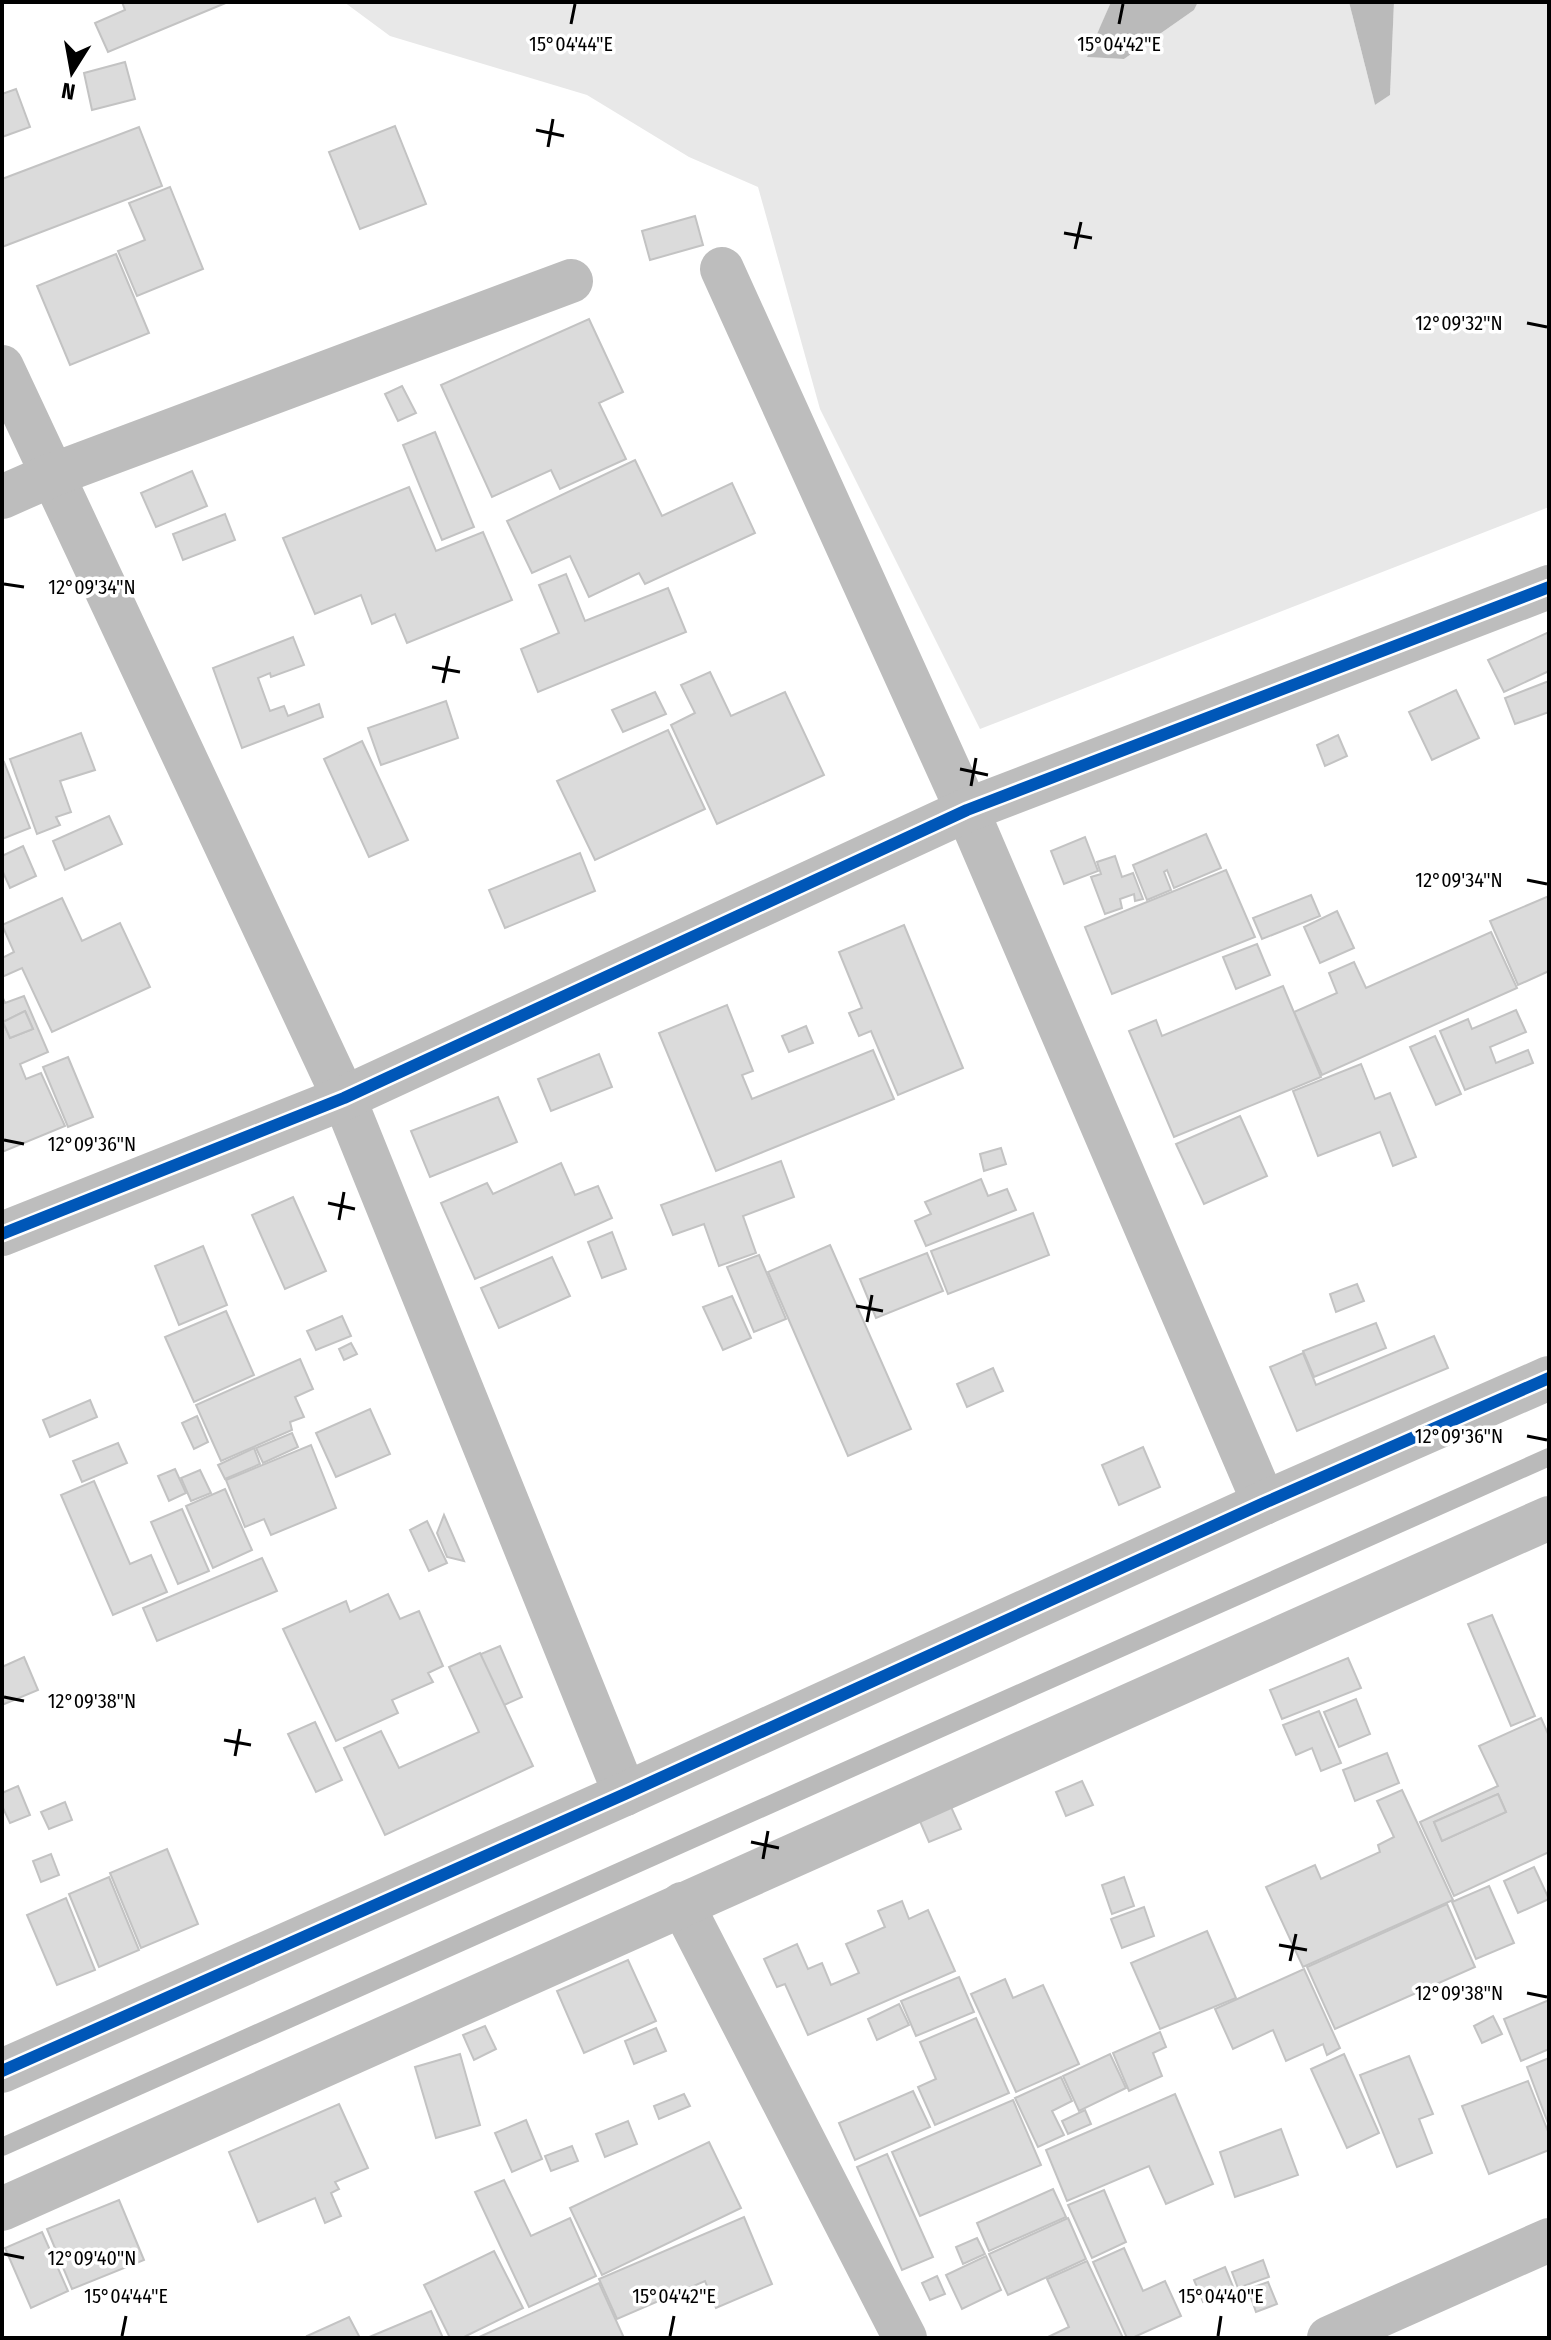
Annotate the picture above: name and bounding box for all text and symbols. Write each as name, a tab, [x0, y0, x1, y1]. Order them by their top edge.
north arrow	[32, 32, 112, 112]
text: 15°04'44"E	[529, 32, 613, 56]
text: 15°04'42"E	[1077, 32, 1161, 56]
text: N	[59, 77, 77, 106]
text: 12°09'32"N	[1415, 311, 1503, 335]
text: 12°09'34"N	[48, 575, 136, 599]
text: 12°09'34"N	[1415, 868, 1503, 892]
text: 12°09'36"N	[48, 1132, 136, 1156]
text: 12°09'36"N	[1415, 1424, 1503, 1448]
text: 12°09'38"N	[48, 1689, 136, 1713]
text: 12°09'38"N	[1415, 1981, 1503, 2005]
text: 12°09'40"N	[48, 2246, 136, 2270]
text: 15°04'44"E	[84, 2284, 168, 2308]
text: 15°04'42"E	[632, 2284, 716, 2308]
text: 15°04'40"E	[1178, 2284, 1264, 2308]

